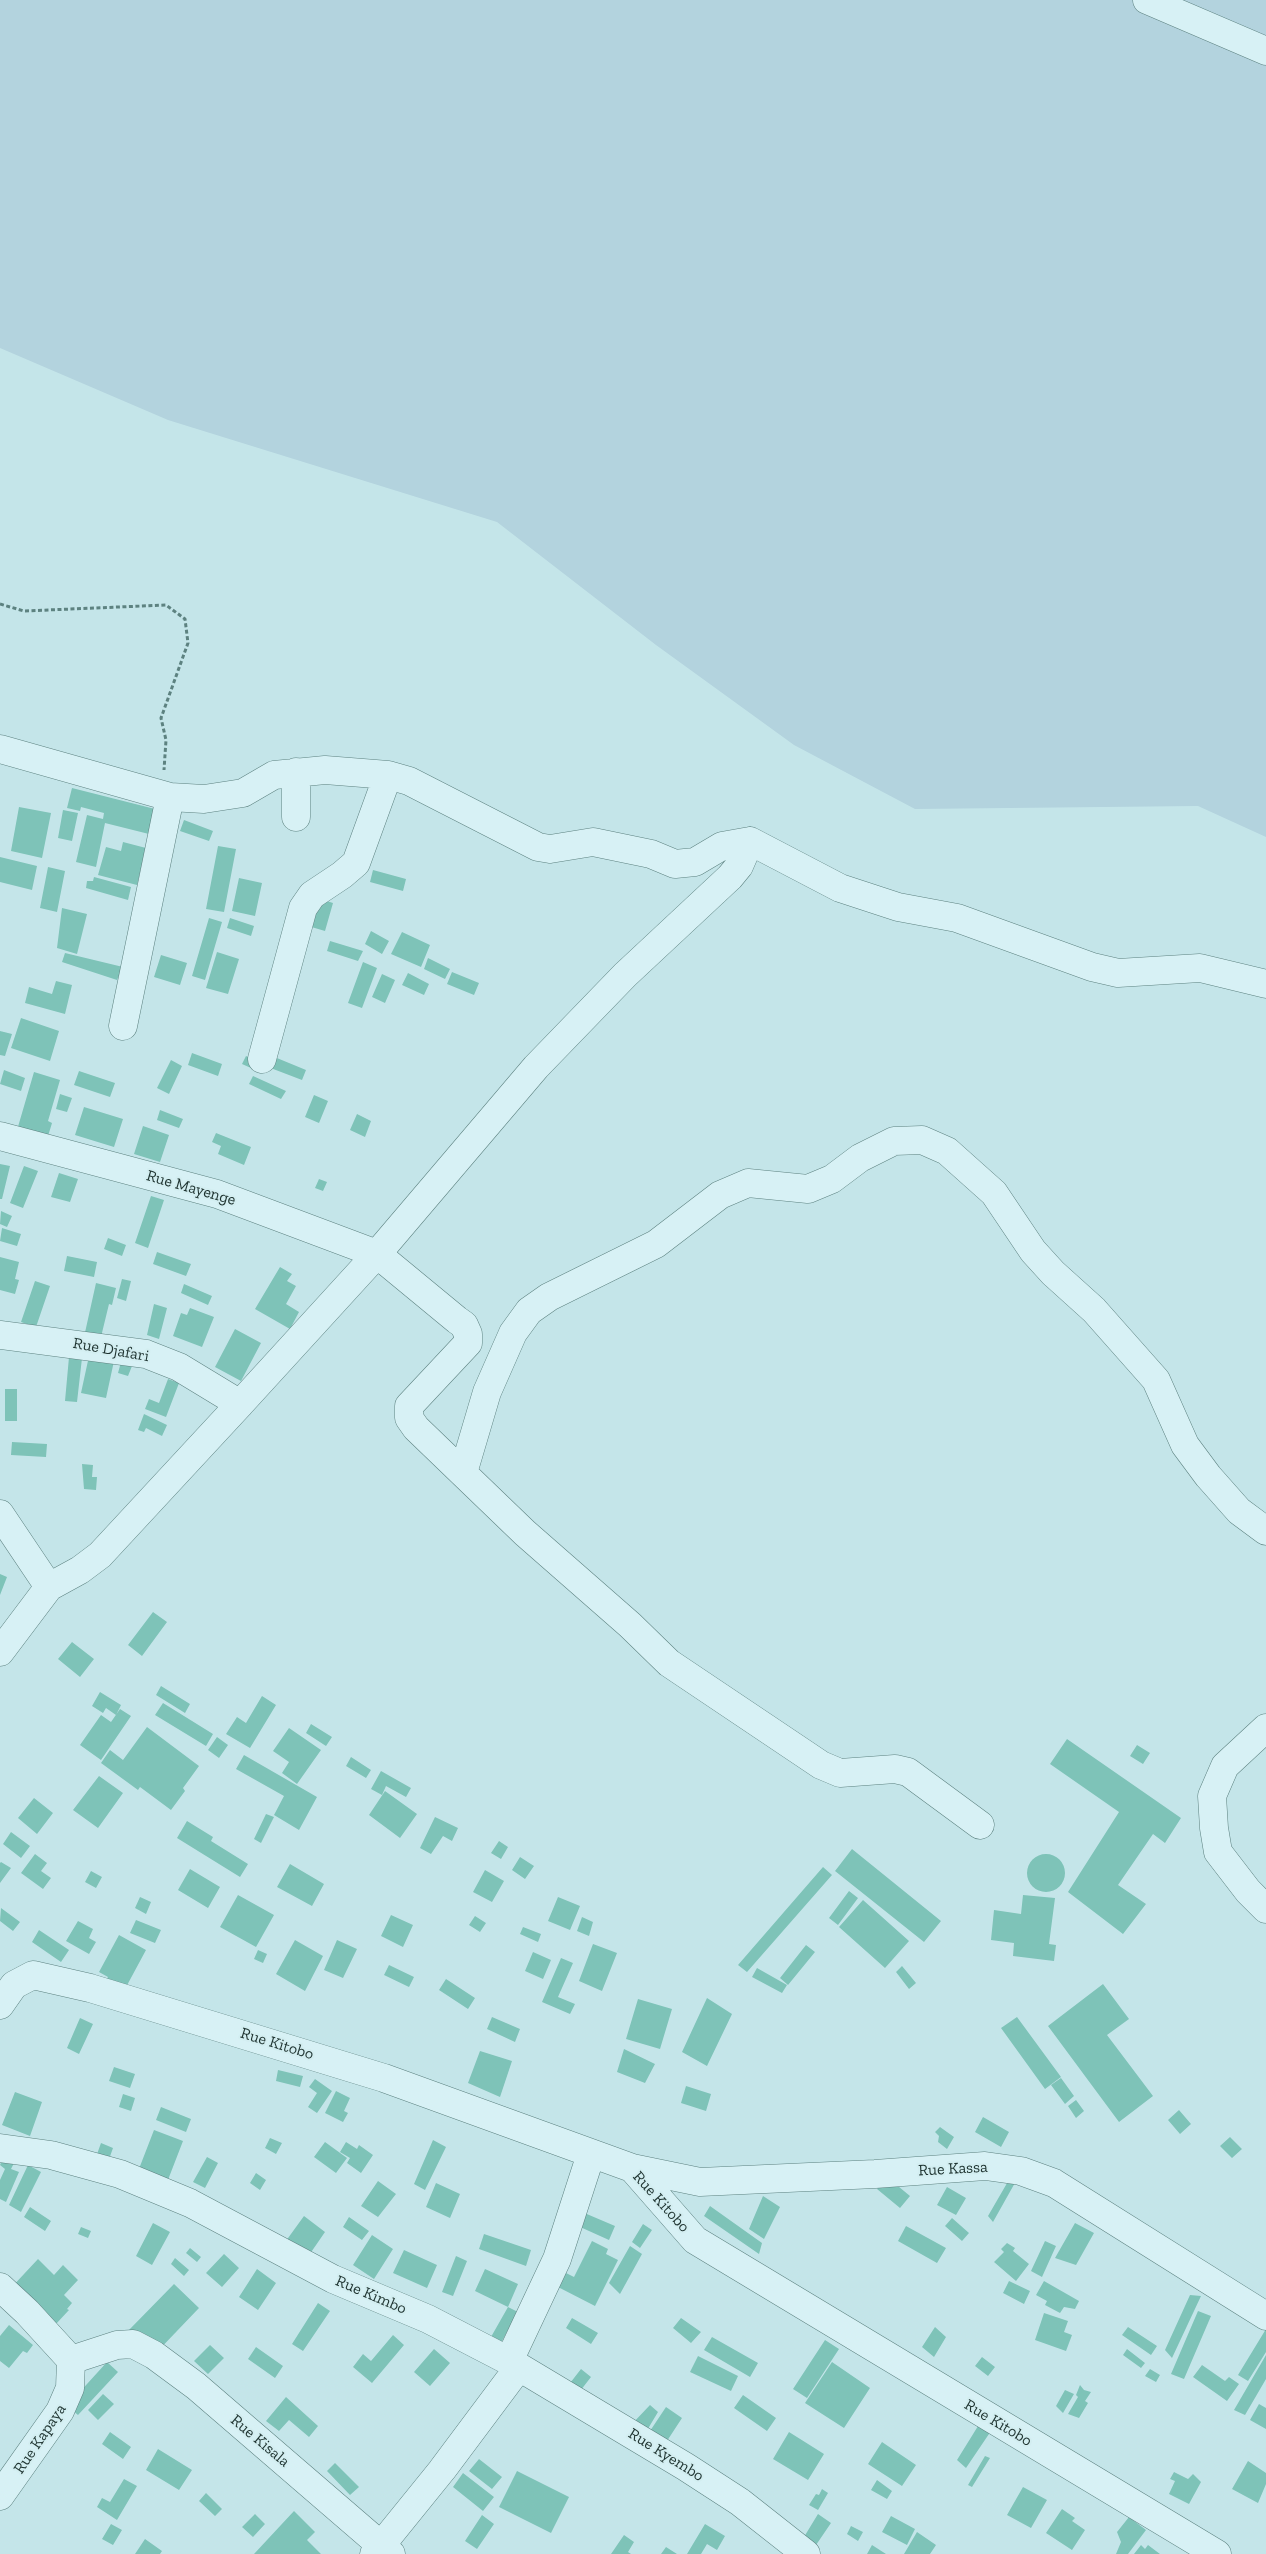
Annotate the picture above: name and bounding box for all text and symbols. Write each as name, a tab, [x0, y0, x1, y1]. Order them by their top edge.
street label: Rue Mayenge	[144, 1166, 238, 1210]
street label: Rue Djafari	[71, 1334, 151, 1366]
street label: Rue Kitobo	[238, 2024, 316, 2064]
street label: Rue Kassa	[918, 2158, 988, 2180]
street label: Rue Kitobo	[629, 2167, 693, 2237]
street label: Rue Kimbo	[333, 2271, 409, 2319]
street label: Rue Kitobo	[961, 2395, 1035, 2451]
street label: Rue Kapaya	[10, 2400, 70, 2478]
street label: Rue Kisala	[226, 2411, 294, 2471]
street label: Rue Kyembo	[625, 2424, 707, 2486]

